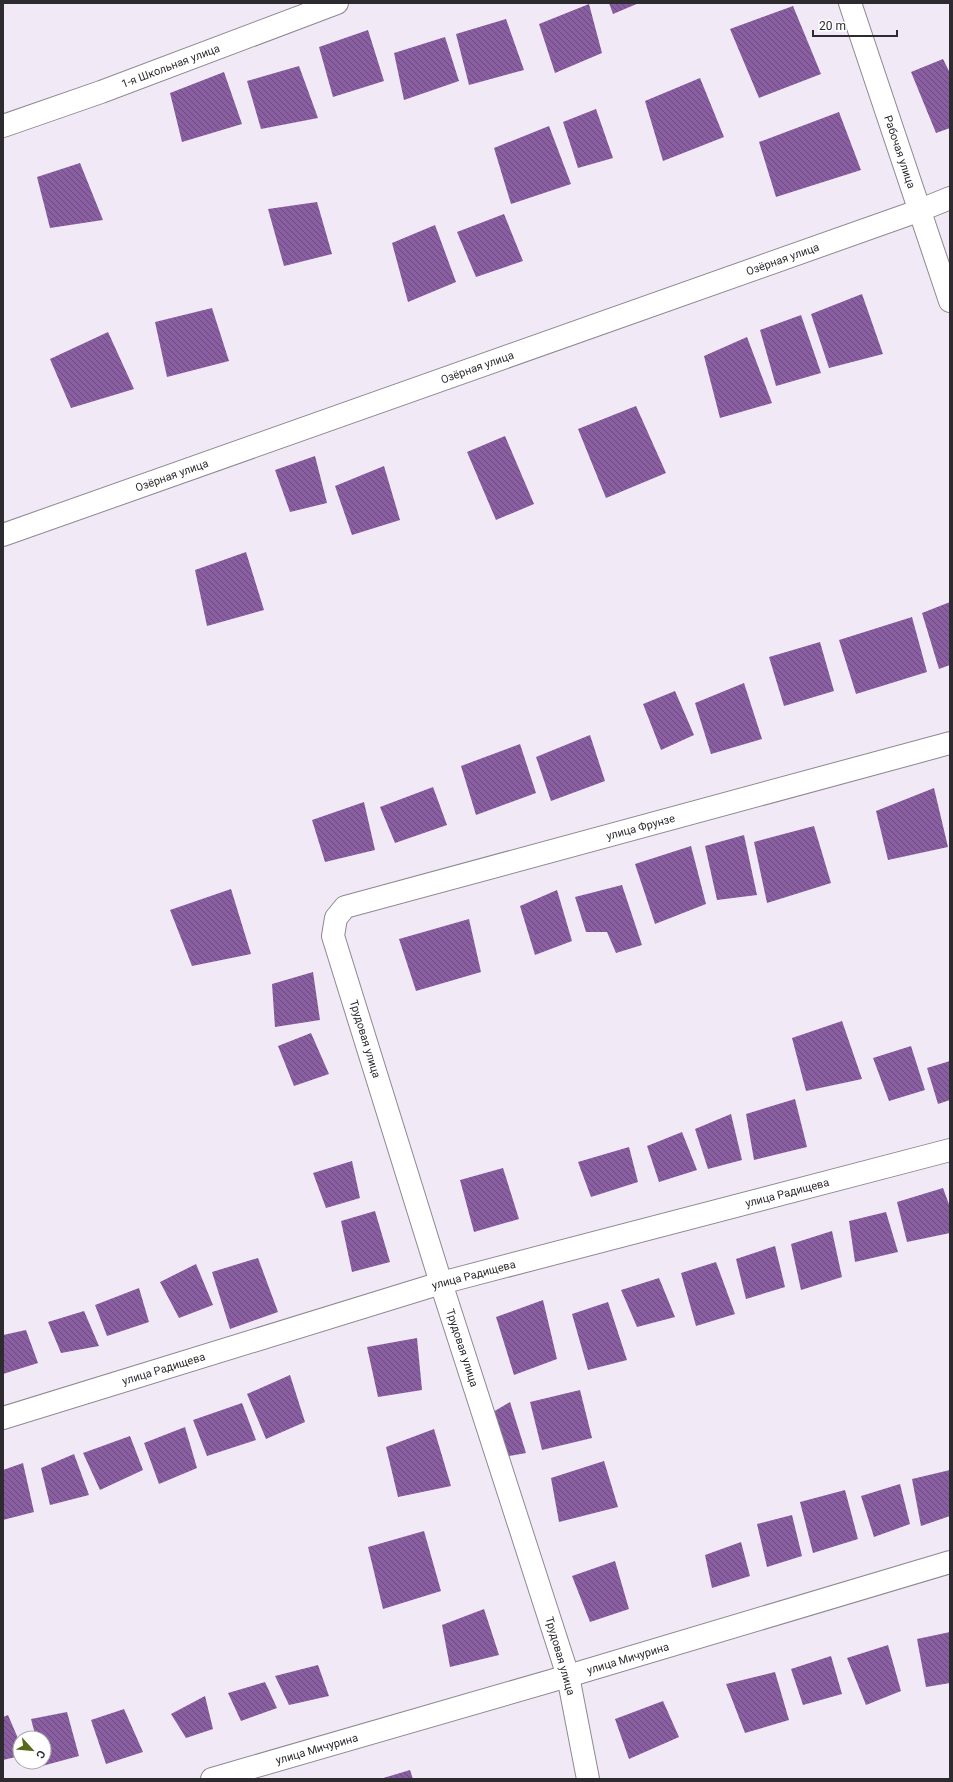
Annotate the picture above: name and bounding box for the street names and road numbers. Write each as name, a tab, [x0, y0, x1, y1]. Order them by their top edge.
street label: 1-я Школьная улица	[120, 41, 221, 90]
street label: Рабочая улица	[882, 114, 918, 190]
street label: Озёрная улица	[744, 240, 821, 278]
street label: Озёрная улица	[439, 348, 515, 386]
street label: Озёрная улица	[133, 456, 210, 494]
street label: улица Фрунзе	[605, 811, 676, 842]
street label: Трудовая улица	[347, 998, 383, 1080]
street label: улица Радищева	[744, 1175, 830, 1210]
street label: улица Радищева	[430, 1257, 517, 1292]
street label: Трудовая улица	[443, 1307, 481, 1389]
street label: улица Радищева	[120, 1350, 207, 1387]
street label: Трудовая улица	[543, 1615, 577, 1697]
street label: улица Мичурина	[585, 1640, 670, 1677]
street label: улица Мичурина	[274, 1731, 359, 1767]

